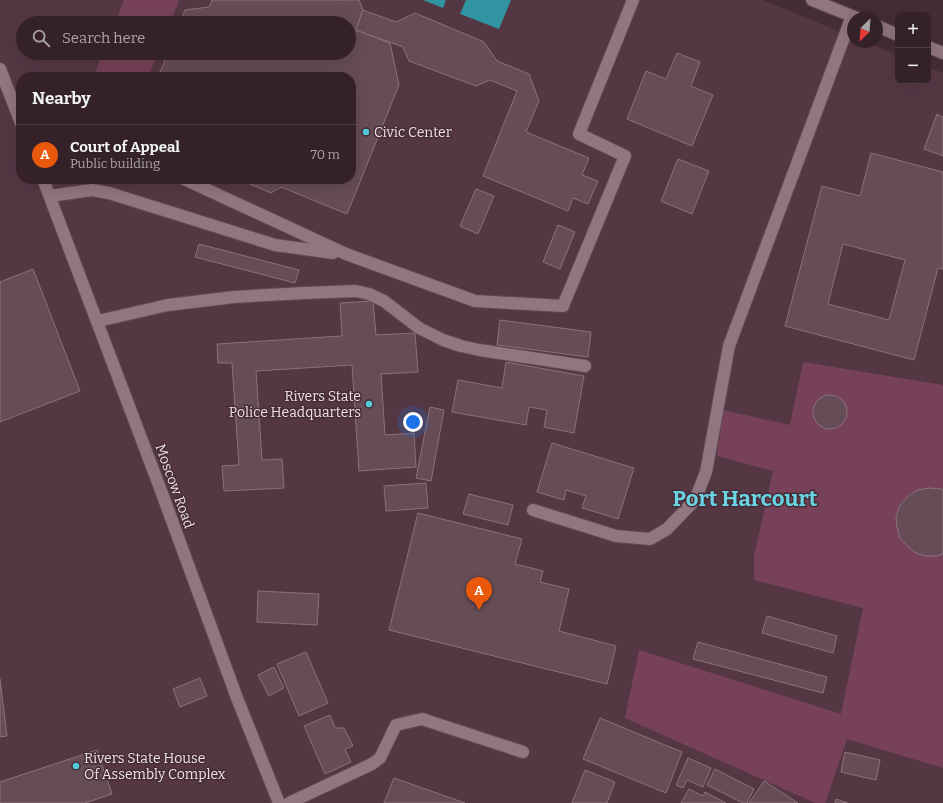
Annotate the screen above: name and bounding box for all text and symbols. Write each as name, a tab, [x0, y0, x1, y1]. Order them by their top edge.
north arrow	[847, 12, 883, 48]
map controls	[895, 12, 931, 84]
button: +	[895, 12, 931, 48]
search box	[16, 16, 356, 60]
icon: search	[30, 27, 52, 49]
text: Search here	[62, 29, 145, 47]
button: −	[895, 48, 931, 84]
text: Nearby	[32, 88, 91, 109]
place label: Civic Center	[374, 124, 452, 141]
marker: Civic Center	[361, 127, 371, 137]
text: Court of Appeal	[70, 138, 180, 156]
text: A	[40, 147, 50, 162]
text: 70 m	[310, 147, 340, 162]
text: Public building	[70, 156, 160, 171]
place label: Rivers State Police Headquarters	[229, 388, 361, 421]
marker: Rivers State Police Headquarters	[364, 399, 374, 409]
your location	[403, 412, 423, 432]
street label: Moscow Road	[151, 442, 198, 531]
district label: Port Harcourt	[673, 485, 818, 512]
pin: A	[466, 577, 492, 610]
place label: Rivers State House Of Assembly Complex	[84, 750, 226, 783]
marker: Rivers State House Of Assembly Complex	[71, 761, 81, 771]

